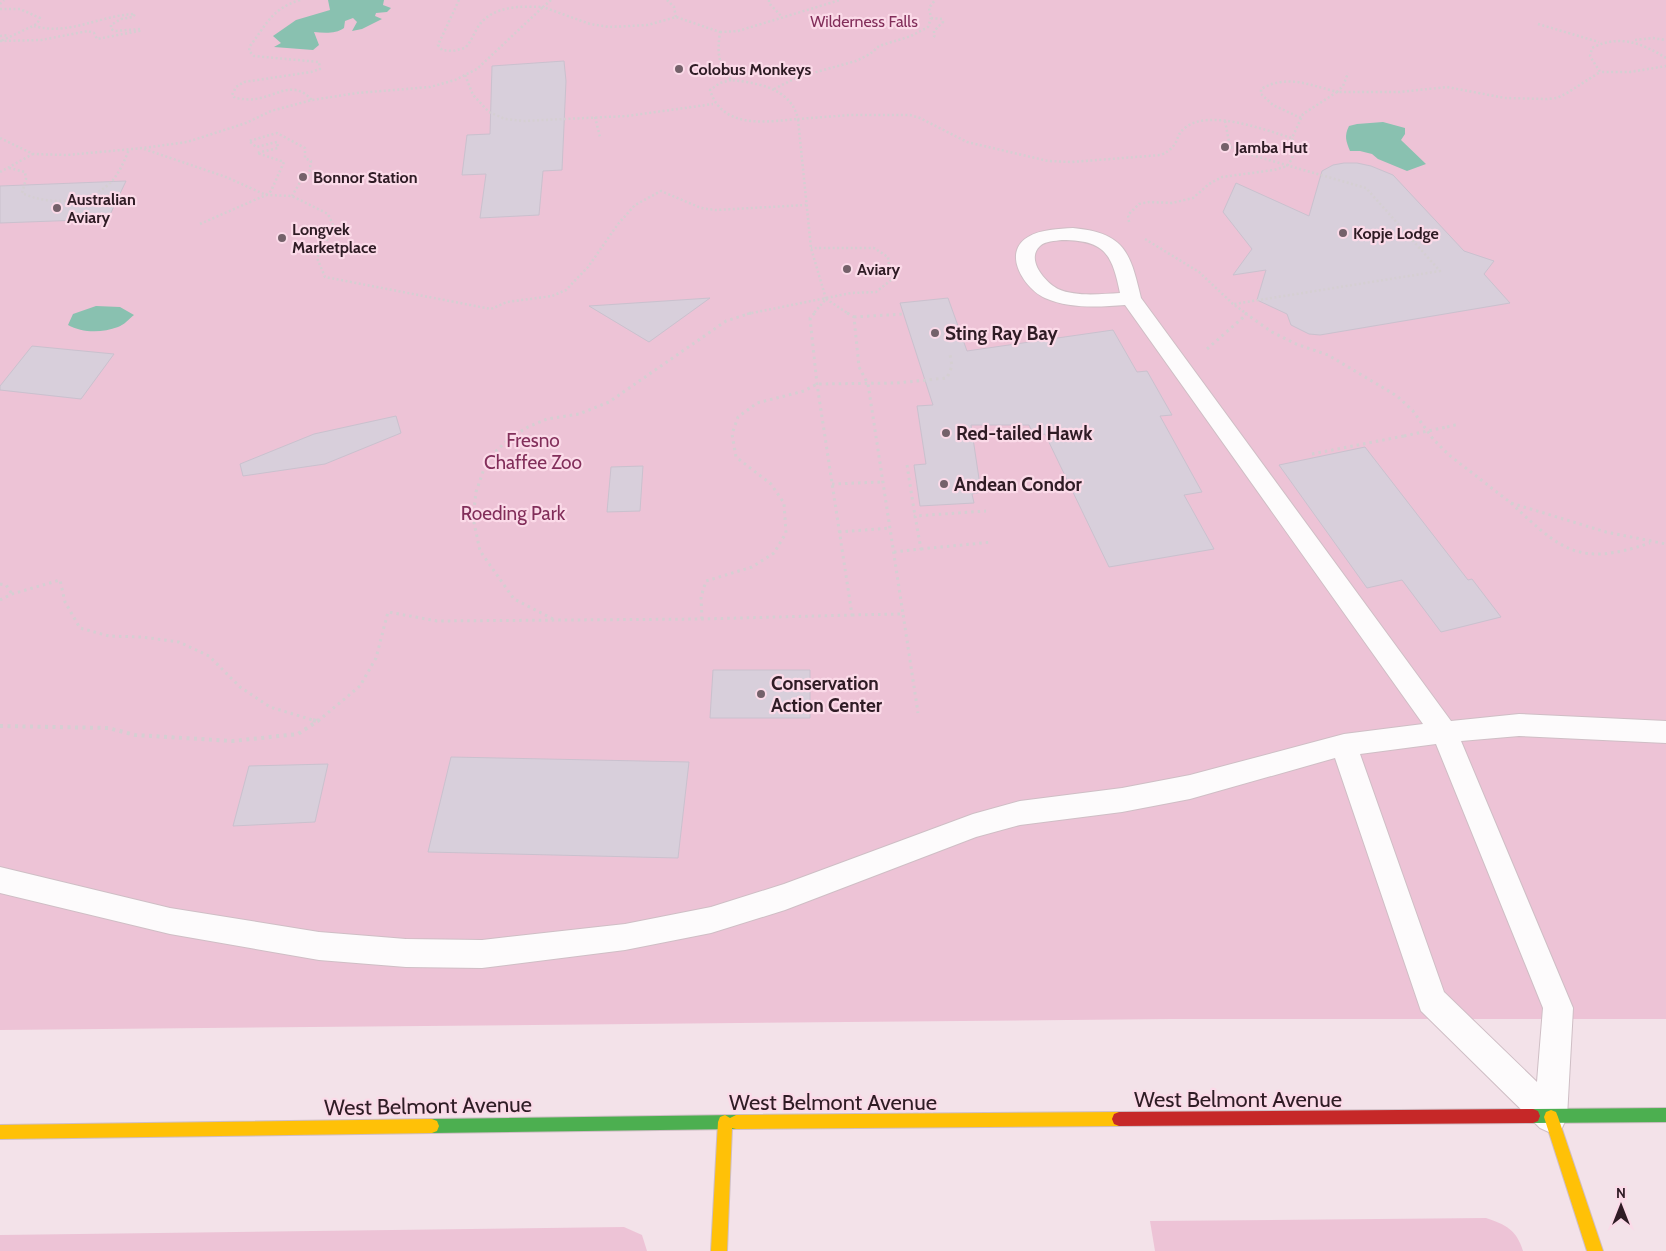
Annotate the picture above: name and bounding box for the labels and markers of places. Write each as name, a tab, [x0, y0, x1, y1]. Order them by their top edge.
place label: Colobus Monkeys	[689, 60, 811, 79]
marker: Colobus Monkeys	[673, 63, 685, 75]
place label: Jamba Hut	[1234, 138, 1308, 157]
marker: Jamba Hut	[1219, 141, 1231, 153]
place label: Bonnor Station	[313, 168, 418, 187]
marker: Bonnor Station	[297, 171, 309, 183]
place label: Australian Aviary	[67, 190, 136, 227]
marker: Australian Aviary	[51, 202, 63, 214]
place label: Longvek Marketplace	[292, 220, 376, 257]
place label: Kopje Lodge	[1353, 224, 1439, 243]
marker: Kopje Lodge	[1337, 227, 1349, 239]
marker: Longvek Marketplace	[276, 232, 288, 244]
place label: Aviary	[857, 260, 900, 279]
marker: Aviary	[841, 263, 853, 275]
place label: Sting Ray Bay	[945, 322, 1058, 345]
marker: Sting Ray Bay	[929, 327, 941, 339]
place label: Red-tailed Hawk	[956, 422, 1093, 445]
marker: Red-tailed Hawk	[940, 427, 952, 439]
place label: Andean Condor	[954, 473, 1083, 496]
marker: Andean Condor	[938, 478, 950, 490]
place label: Conservation Action Center	[771, 672, 883, 717]
marker: Conservation Action Center	[755, 688, 767, 700]

